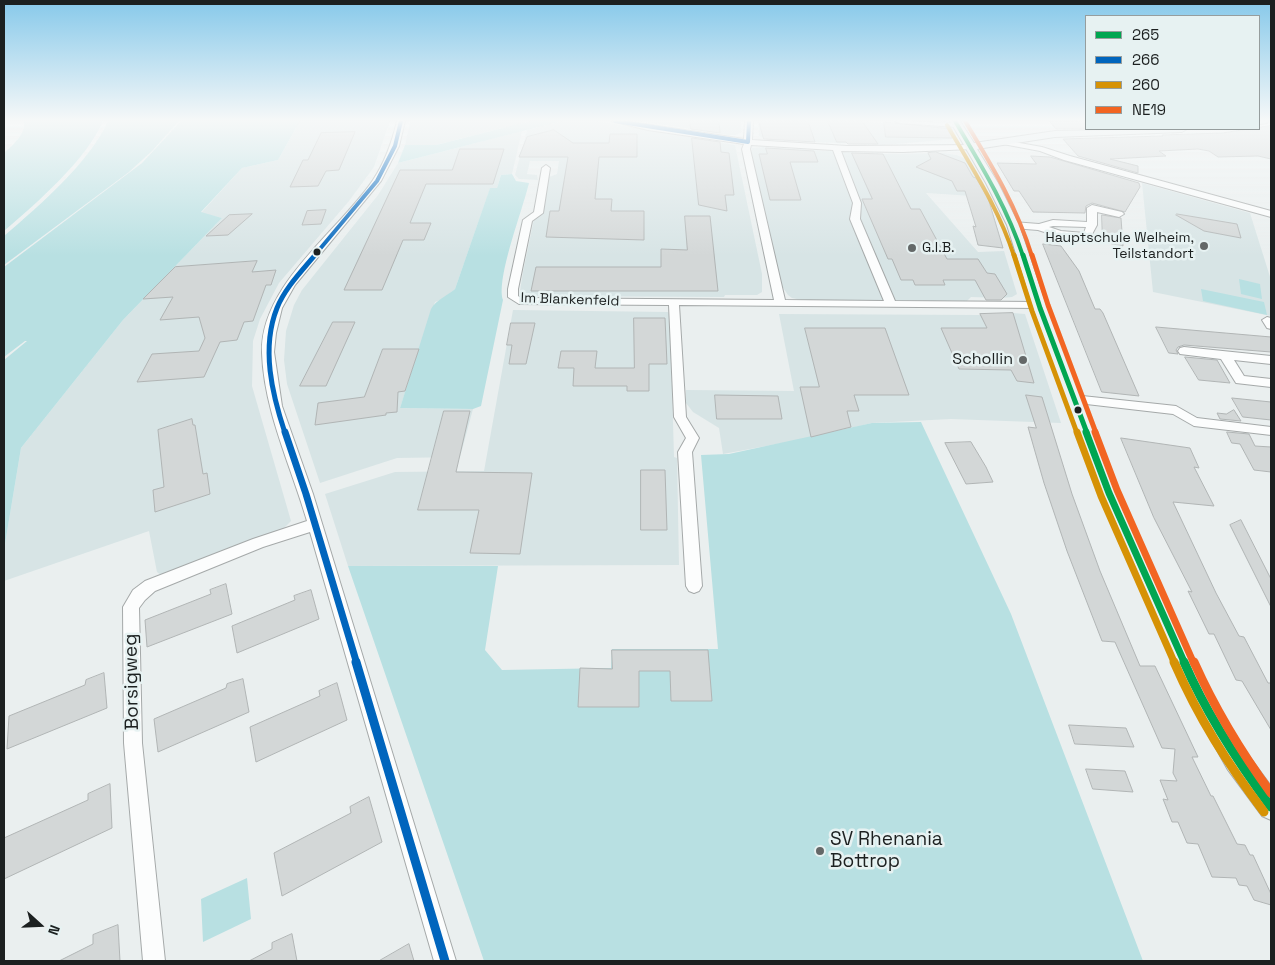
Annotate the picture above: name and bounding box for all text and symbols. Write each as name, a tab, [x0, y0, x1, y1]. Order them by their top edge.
legend	[1085, 15, 1260, 130]
text: 265	[1132, 25, 1159, 44]
text: 266	[1132, 50, 1159, 69]
text: 260	[1132, 75, 1160, 94]
text: NE19	[1132, 100, 1166, 119]
place label: Hauptschule Welheim, Teilstandort	[1045, 230, 1194, 262]
place label: G.I.B.	[922, 240, 955, 256]
marker: Hauptschule Welheim, Teilstandort	[1198, 240, 1210, 252]
marker: G.I.B.	[906, 242, 918, 254]
unlabelled marker	[312, 247, 322, 257]
street label: Im Blankenfeld	[520, 290, 620, 310]
place label: Schollin	[952, 350, 1013, 370]
marker: Schollin	[1017, 354, 1029, 366]
unlabelled marker	[1073, 405, 1083, 415]
street label: Borsigweg	[120, 633, 144, 731]
place label: SV Rhenania Bottrop	[830, 829, 943, 873]
marker: SV Rhenania Bottrop	[814, 845, 826, 857]
north arrow	[15, 900, 65, 950]
text: N	[44, 923, 64, 938]

